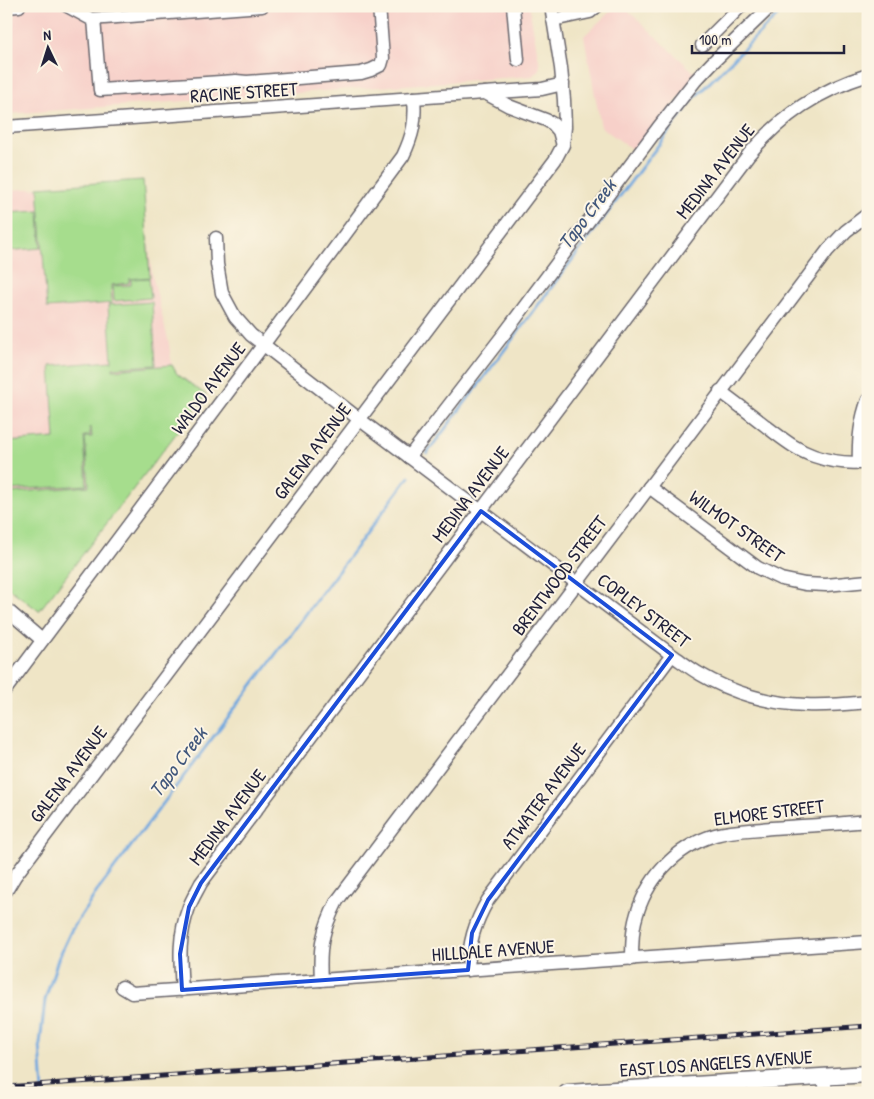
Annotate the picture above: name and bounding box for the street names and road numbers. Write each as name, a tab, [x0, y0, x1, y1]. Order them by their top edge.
street label: RACINE STREET	[189, 75, 300, 109]
street label: MEDINA AVENUE	[670, 118, 761, 224]
street label: WALDO AVENUE	[165, 336, 252, 439]
street label: GALENA AVENUE	[267, 397, 357, 505]
street label: MEDINA AVENUE	[425, 440, 515, 547]
street label: WILMOT STREET	[684, 484, 791, 569]
street label: BRENTWOOD STREET	[505, 509, 613, 640]
street label: COPLEY STREET	[592, 566, 697, 654]
street label: GALENA AVENUE	[23, 720, 113, 828]
street label: ATWATER AVENUE	[494, 737, 592, 854]
street label: MEDINA AVENUE	[182, 763, 272, 870]
street label: ELMORE STREET	[712, 792, 827, 832]
street label: HILLDALE AVENUE	[431, 933, 556, 967]
street label: EAST LOS ANGELES AVENUE	[619, 1043, 814, 1083]

